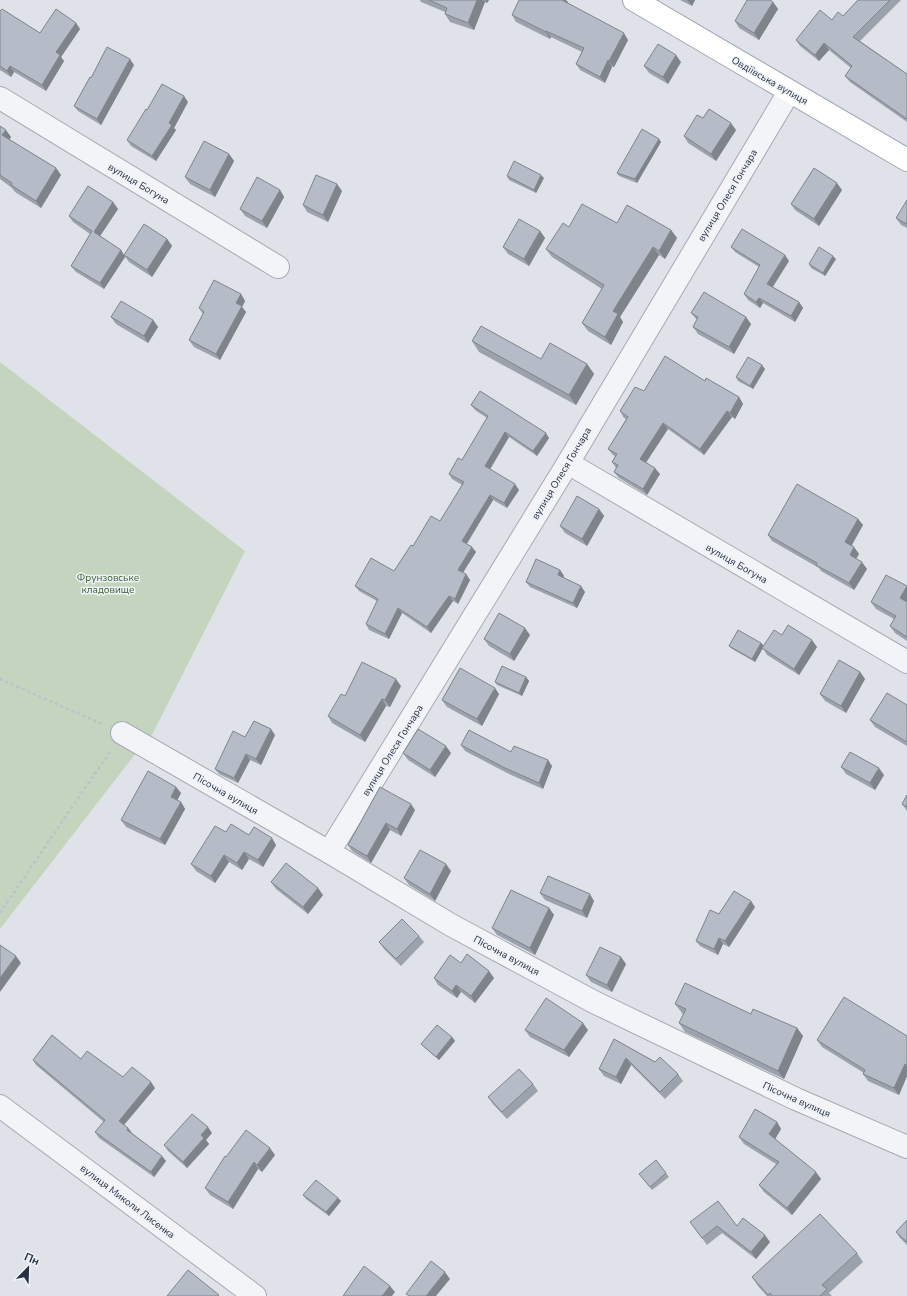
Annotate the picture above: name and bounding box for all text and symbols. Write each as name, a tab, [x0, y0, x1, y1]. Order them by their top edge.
street label: Овдіївська вулиця	[729, 53, 810, 108]
street label: вулиця Олеся Гончара	[695, 147, 761, 244]
street label: вулиця Богуна	[105, 160, 172, 208]
street label: вулиця Олеся Гончара	[529, 425, 595, 522]
street label: вулиця Богуна	[703, 541, 770, 587]
park label: Фрунзовське кладовище	[77, 571, 139, 597]
street label: вулиця Олеся Гончара	[359, 702, 427, 799]
street label: Пісочна вулиця	[190, 770, 261, 818]
street label: Пісочна вулиця	[471, 933, 542, 979]
street label: Пісочна вулиця	[760, 1079, 833, 1121]
street label: вулиця Миколи Лисенка	[77, 1162, 178, 1242]
north arrow	[8, 1248, 48, 1288]
text: Пн	[22, 1249, 42, 1269]

